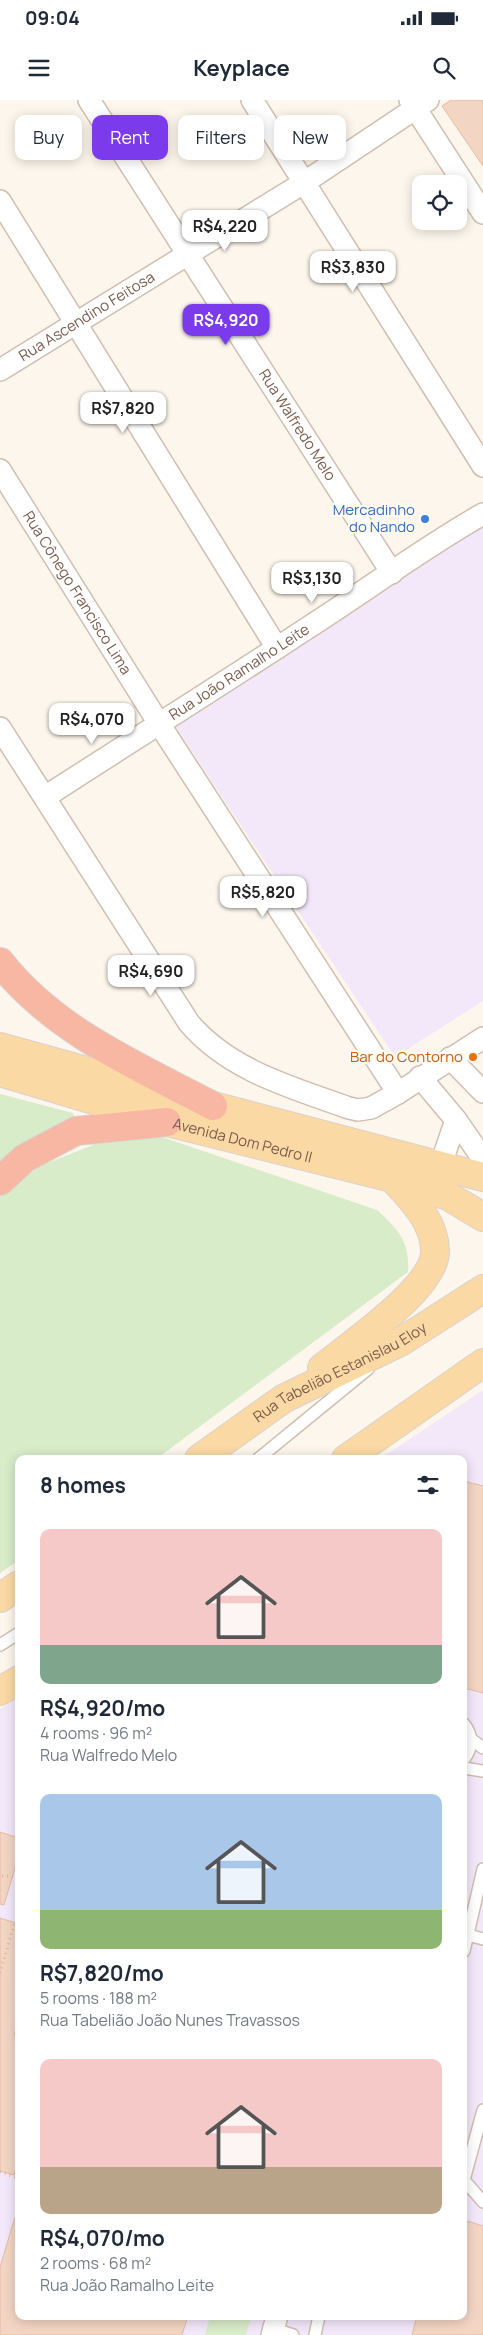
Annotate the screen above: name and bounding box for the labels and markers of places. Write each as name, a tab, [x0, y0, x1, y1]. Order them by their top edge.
pin: R$4,220	[179, 210, 271, 252]
pin: R$3,830	[307, 250, 399, 293]
pin: R$4,920	[180, 304, 272, 346]
pin: R$7,820	[77, 392, 169, 434]
place label: Mercadinho do Nando	[333, 499, 415, 537]
marker: Mercadinho do Nando	[419, 513, 431, 525]
pin: R$3,130	[266, 562, 358, 604]
pin: R$4,070	[46, 702, 138, 745]
pin: R$5,820	[217, 876, 309, 918]
pin: R$4,690	[105, 954, 197, 997]
place label: Bar do Contorno	[350, 1046, 463, 1067]
marker: Bar do Contorno	[467, 1051, 479, 1063]

